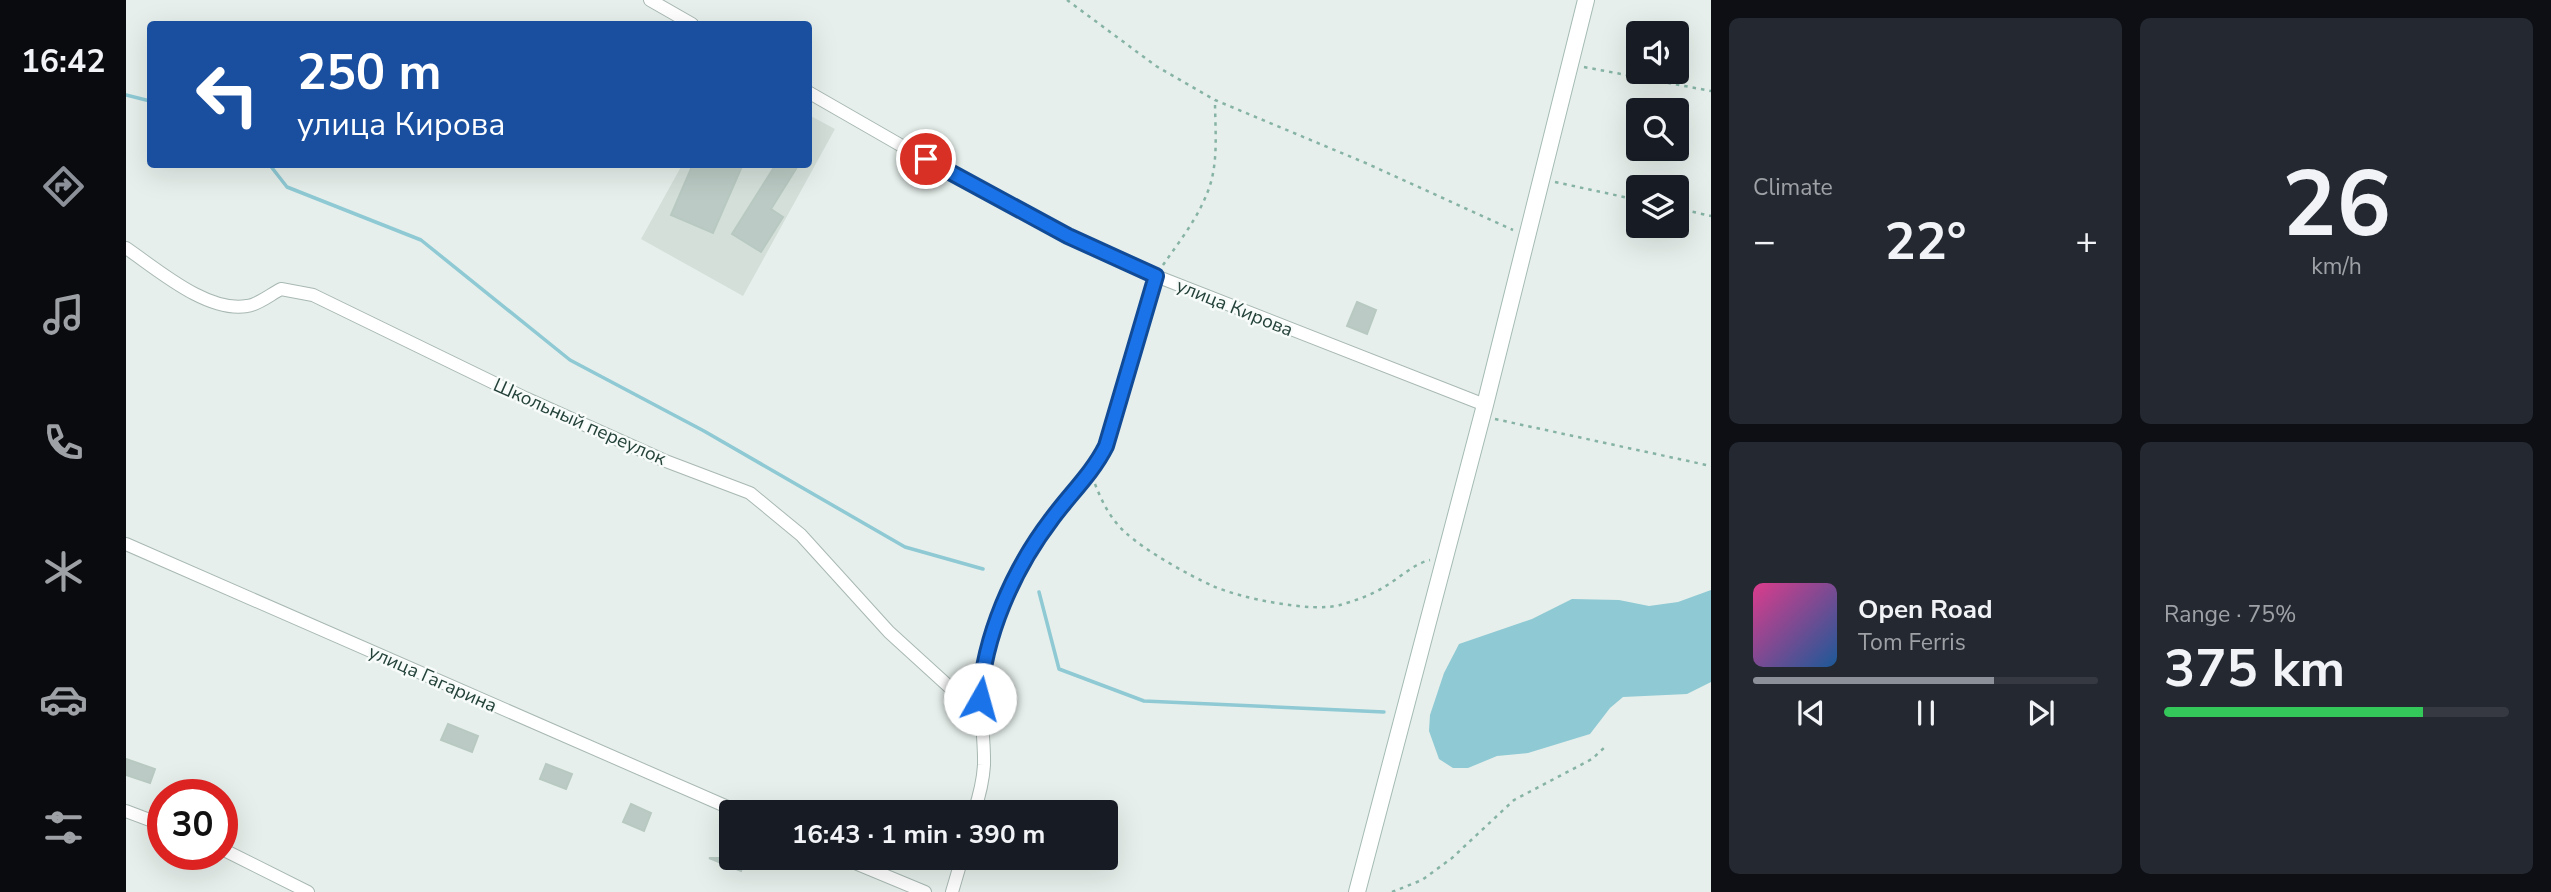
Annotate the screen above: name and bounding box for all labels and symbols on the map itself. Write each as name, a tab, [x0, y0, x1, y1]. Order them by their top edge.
pin	[896, 129, 956, 189]
street label: улица Кирова	[1172, 273, 1297, 343]
street label: Школьный переулок	[489, 372, 670, 472]
street label: улица Гагарина	[364, 639, 501, 719]
position arrow	[943, 662, 1017, 736]
speed limit sign: 30	[147, 779, 238, 870]

